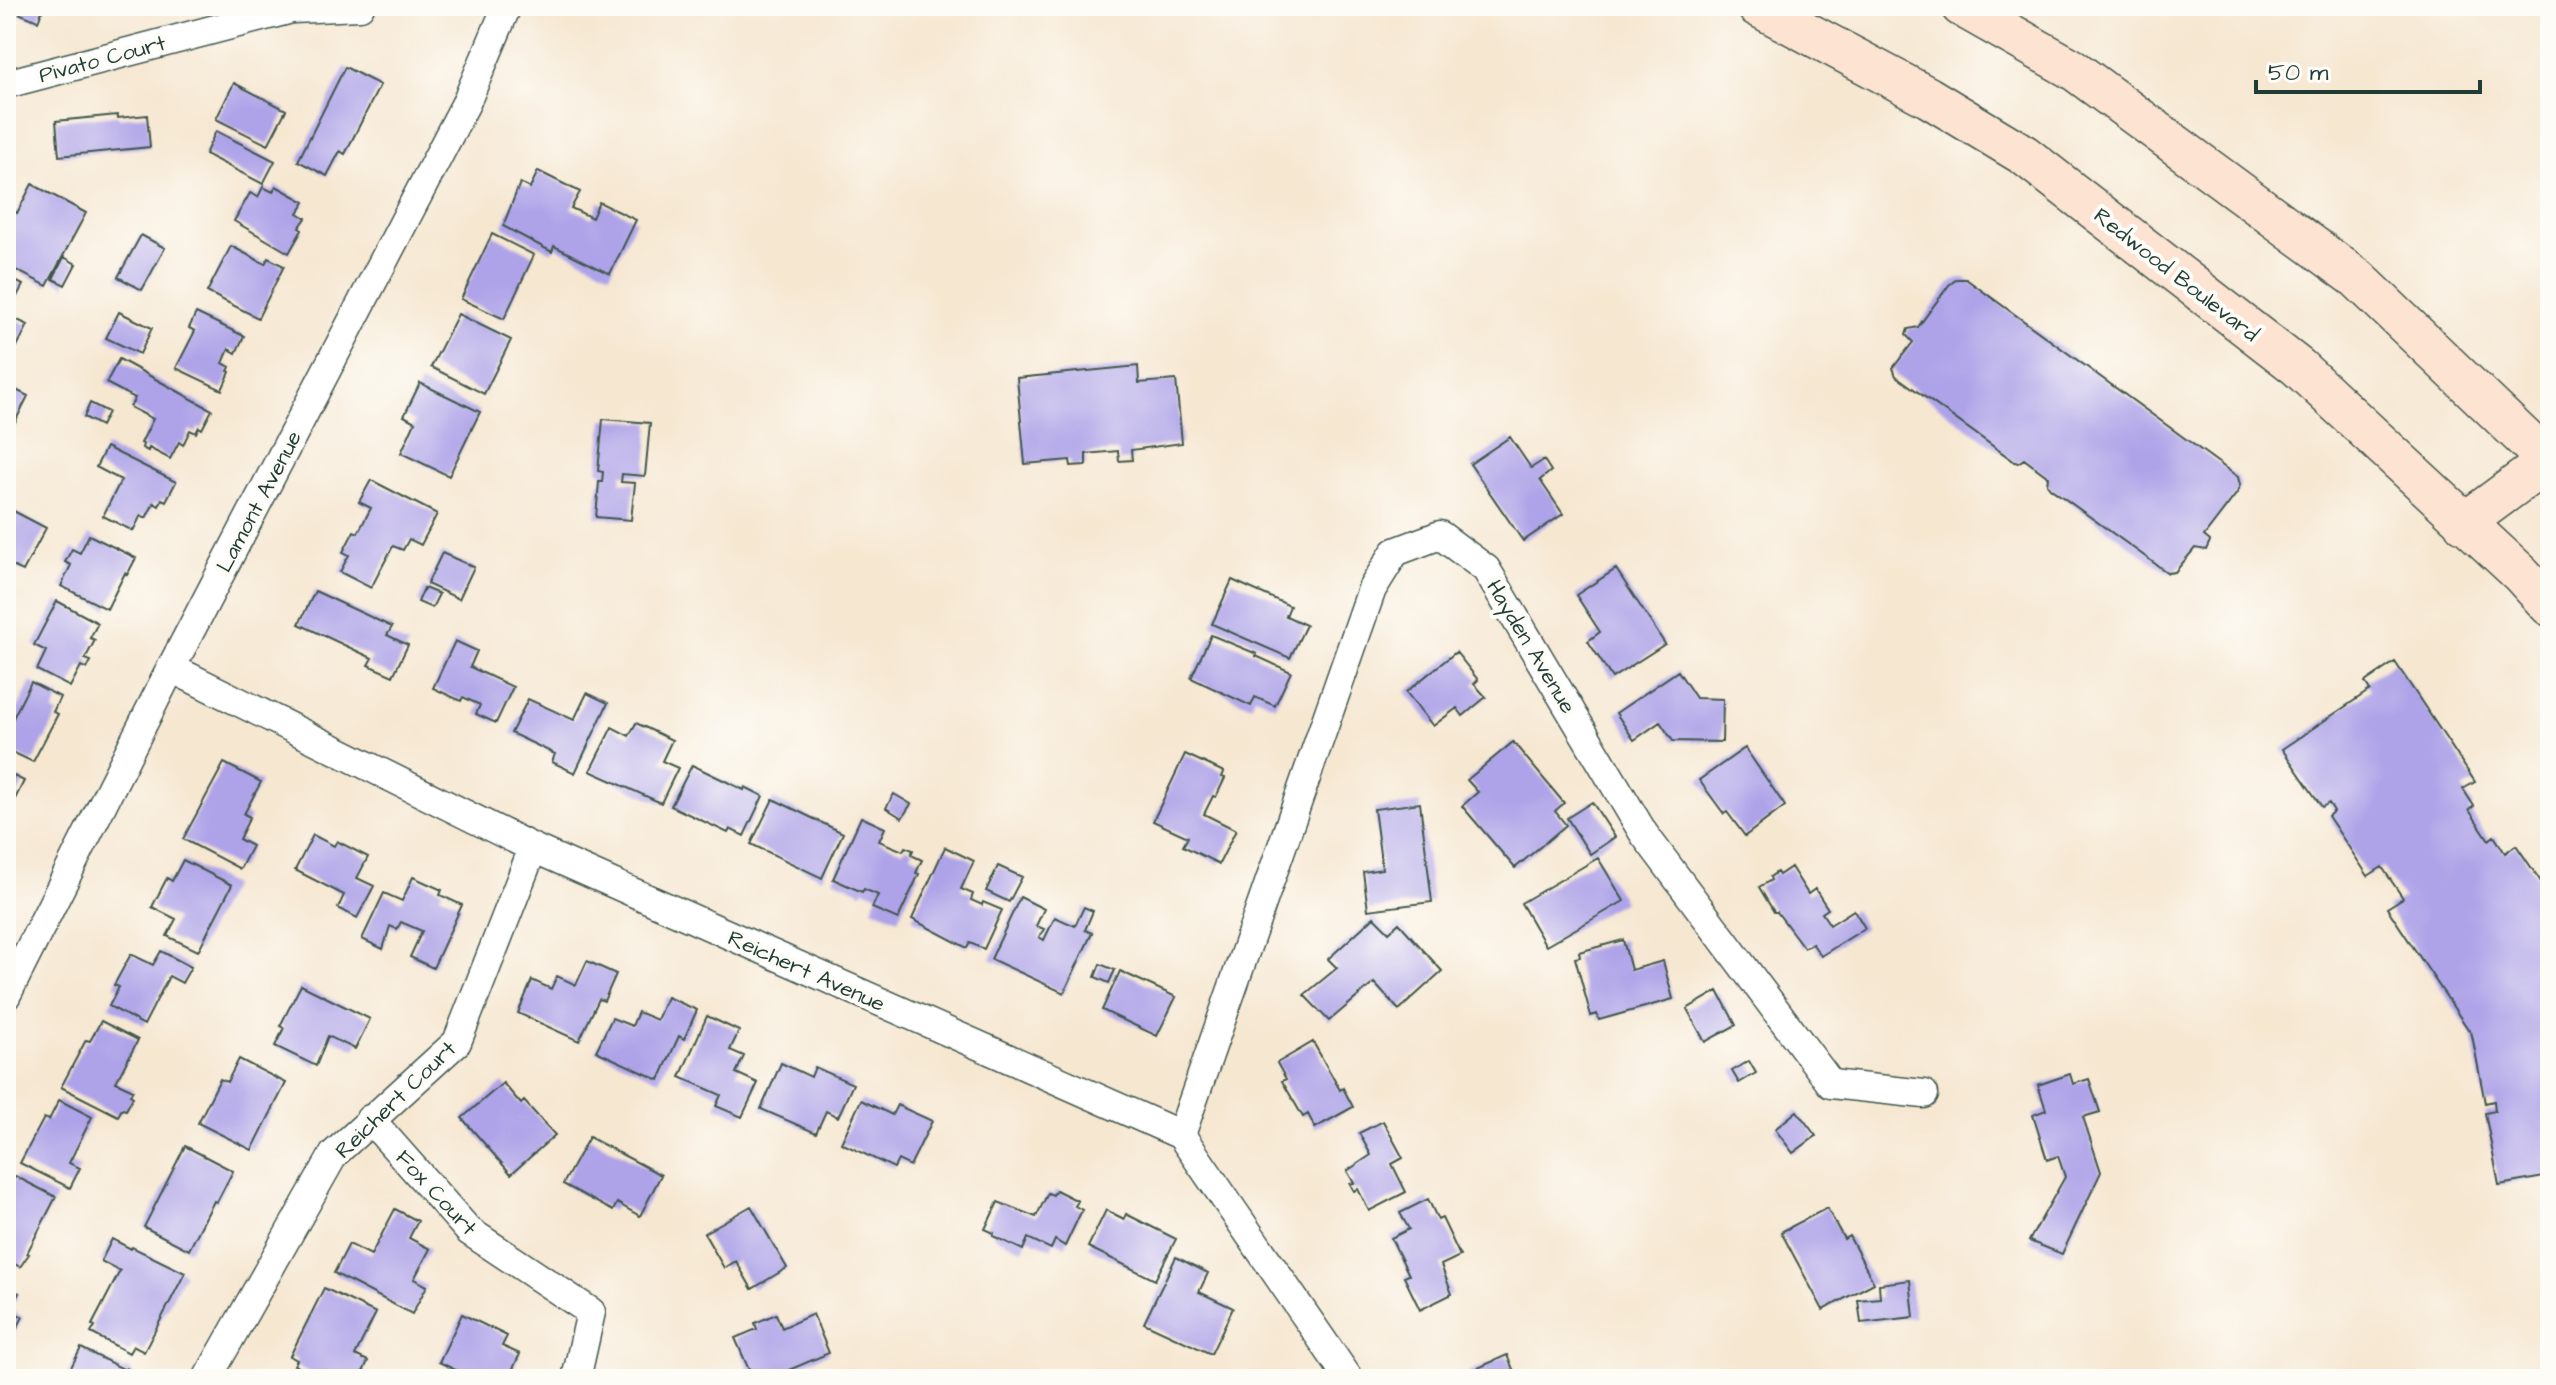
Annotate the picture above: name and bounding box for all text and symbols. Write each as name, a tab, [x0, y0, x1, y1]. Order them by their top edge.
street label: Pivato Court	[35, 28, 169, 91]
scale bar	[2256, 44, 2480, 94]
text: 50 m	[2268, 56, 2329, 90]
street label: Redwood Boulevard	[2087, 201, 2265, 350]
street label: Lamont Avenue	[209, 425, 310, 578]
street label: Hayden Avenue	[1478, 574, 1583, 720]
street label: Reichert Avenue	[723, 923, 890, 1020]
street label: Reichert Court	[329, 1034, 464, 1166]
street label: Fox Court	[388, 1143, 484, 1243]

